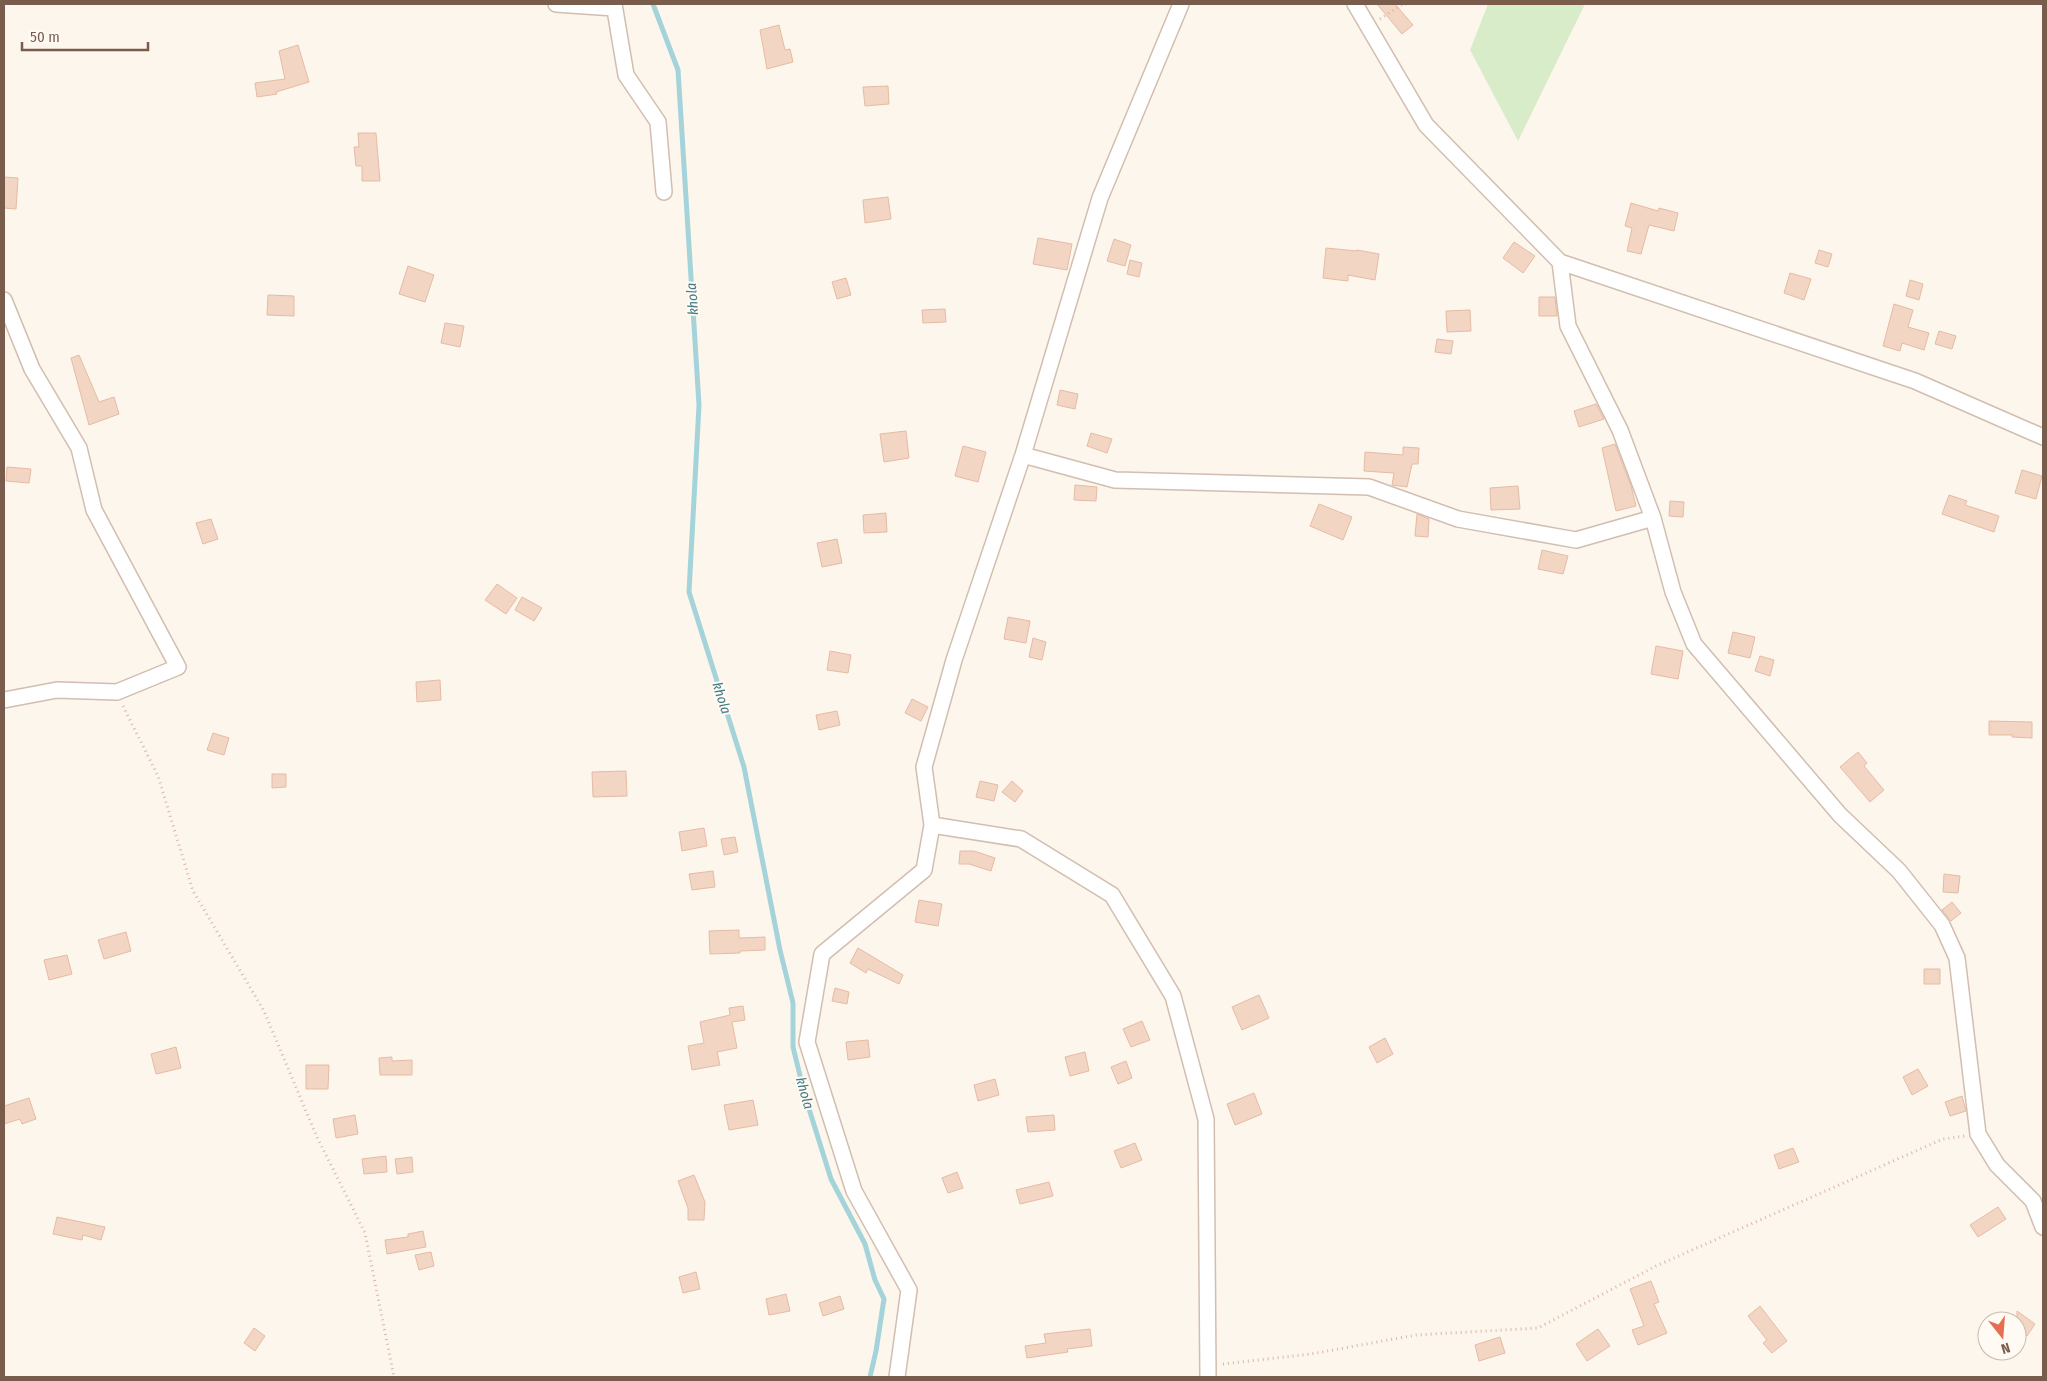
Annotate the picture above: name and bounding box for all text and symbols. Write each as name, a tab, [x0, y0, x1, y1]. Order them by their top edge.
scale bar	[22, 20, 149, 52]
text: 50 m	[30, 28, 60, 46]
water label: khola	[683, 282, 702, 316]
water label: khola	[708, 680, 735, 716]
water label: khola	[792, 1075, 817, 1111]
north arrow	[1977, 1311, 2027, 1361]
text: N	[1999, 1339, 2012, 1357]

